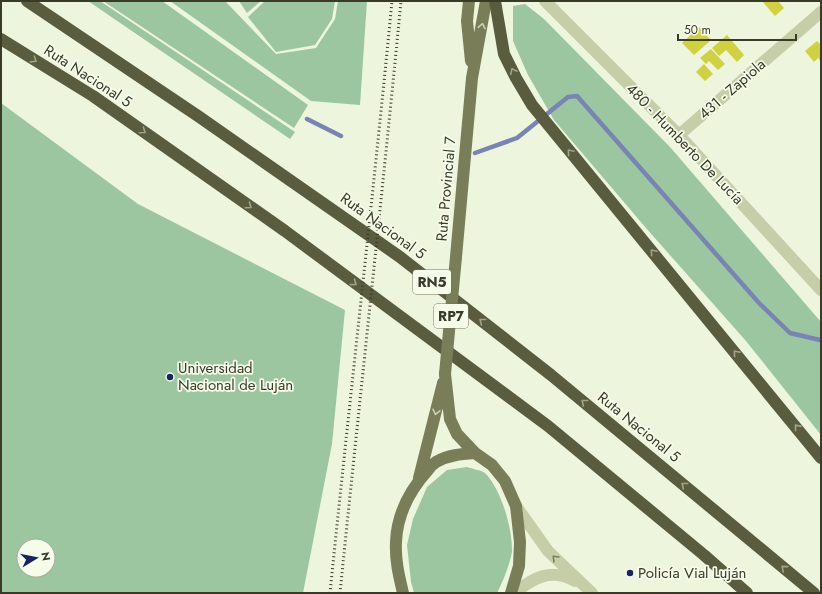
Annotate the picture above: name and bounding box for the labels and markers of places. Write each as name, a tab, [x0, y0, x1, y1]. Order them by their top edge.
place label: Universidad Nacional de Luján	[178, 357, 293, 396]
marker: Universidad Nacional de Luján	[165, 372, 175, 382]
place label: Policía Vial Luján	[638, 562, 746, 584]
marker: Policía Vial Luján	[625, 568, 635, 578]

